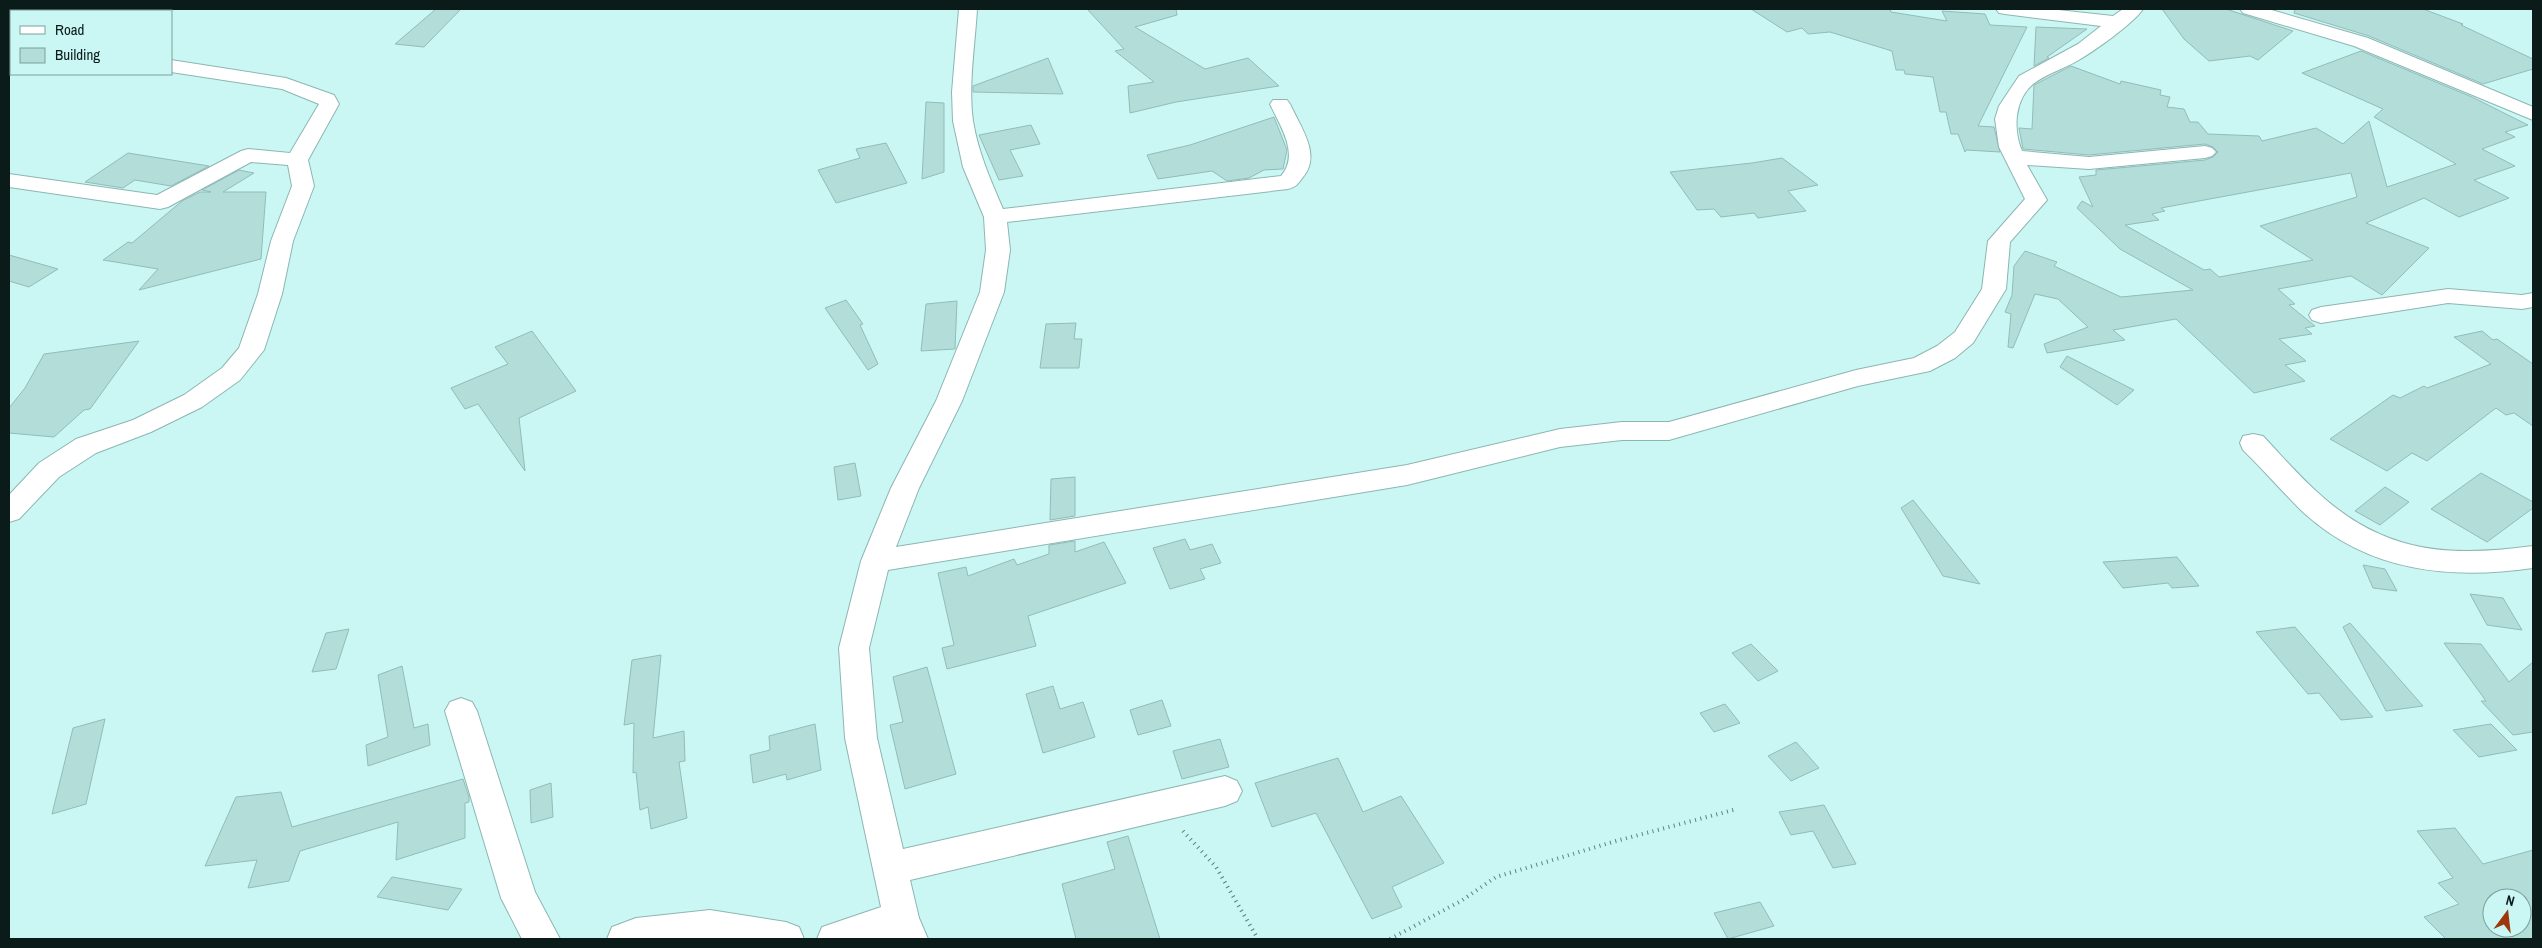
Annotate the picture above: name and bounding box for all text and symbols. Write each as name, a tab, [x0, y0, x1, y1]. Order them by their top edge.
legend	[10, 10, 172, 75]
text: Road	[55, 19, 84, 40]
text: Building	[55, 44, 100, 65]
north arrow	[2482, 888, 2532, 938]
text: N	[2504, 891, 2517, 910]

